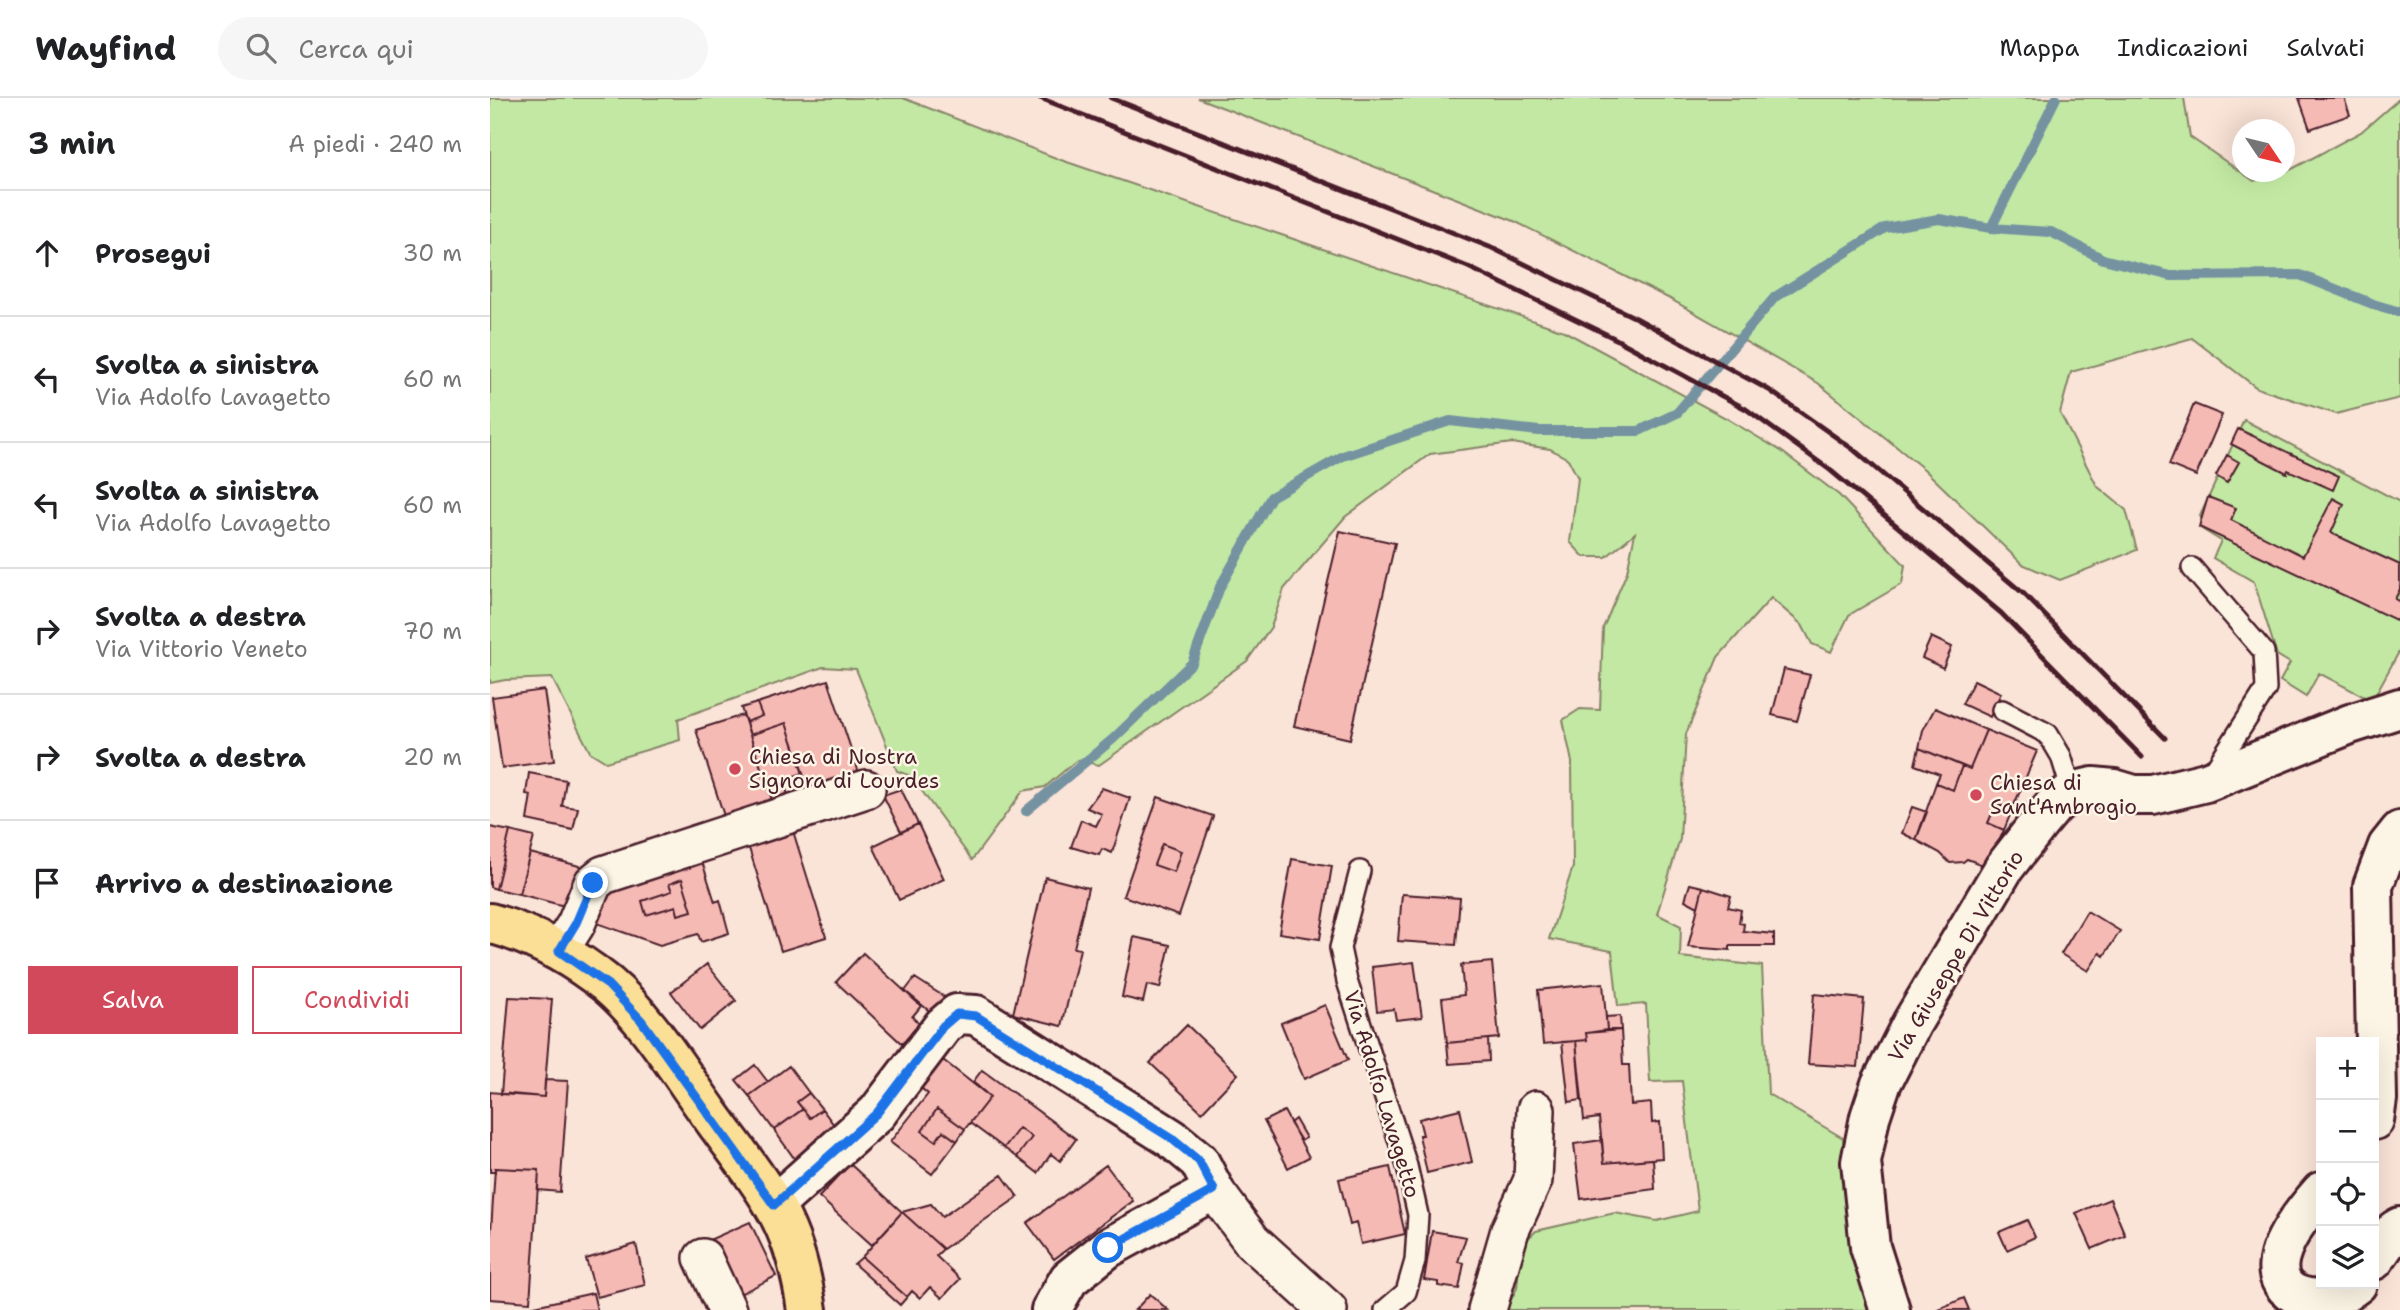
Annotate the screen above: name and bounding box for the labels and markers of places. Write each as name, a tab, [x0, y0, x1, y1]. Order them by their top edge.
place label: Chiesa di Nostra Signora di Lourdes	[749, 743, 939, 795]
marker: Chiesa di Nostra Signora di Lourdes	[727, 761, 743, 777]
place label: Chiesa di Sant'Ambrogio	[1990, 769, 2137, 821]
marker: Chiesa di Sant'Ambrogio	[1968, 787, 1984, 803]

